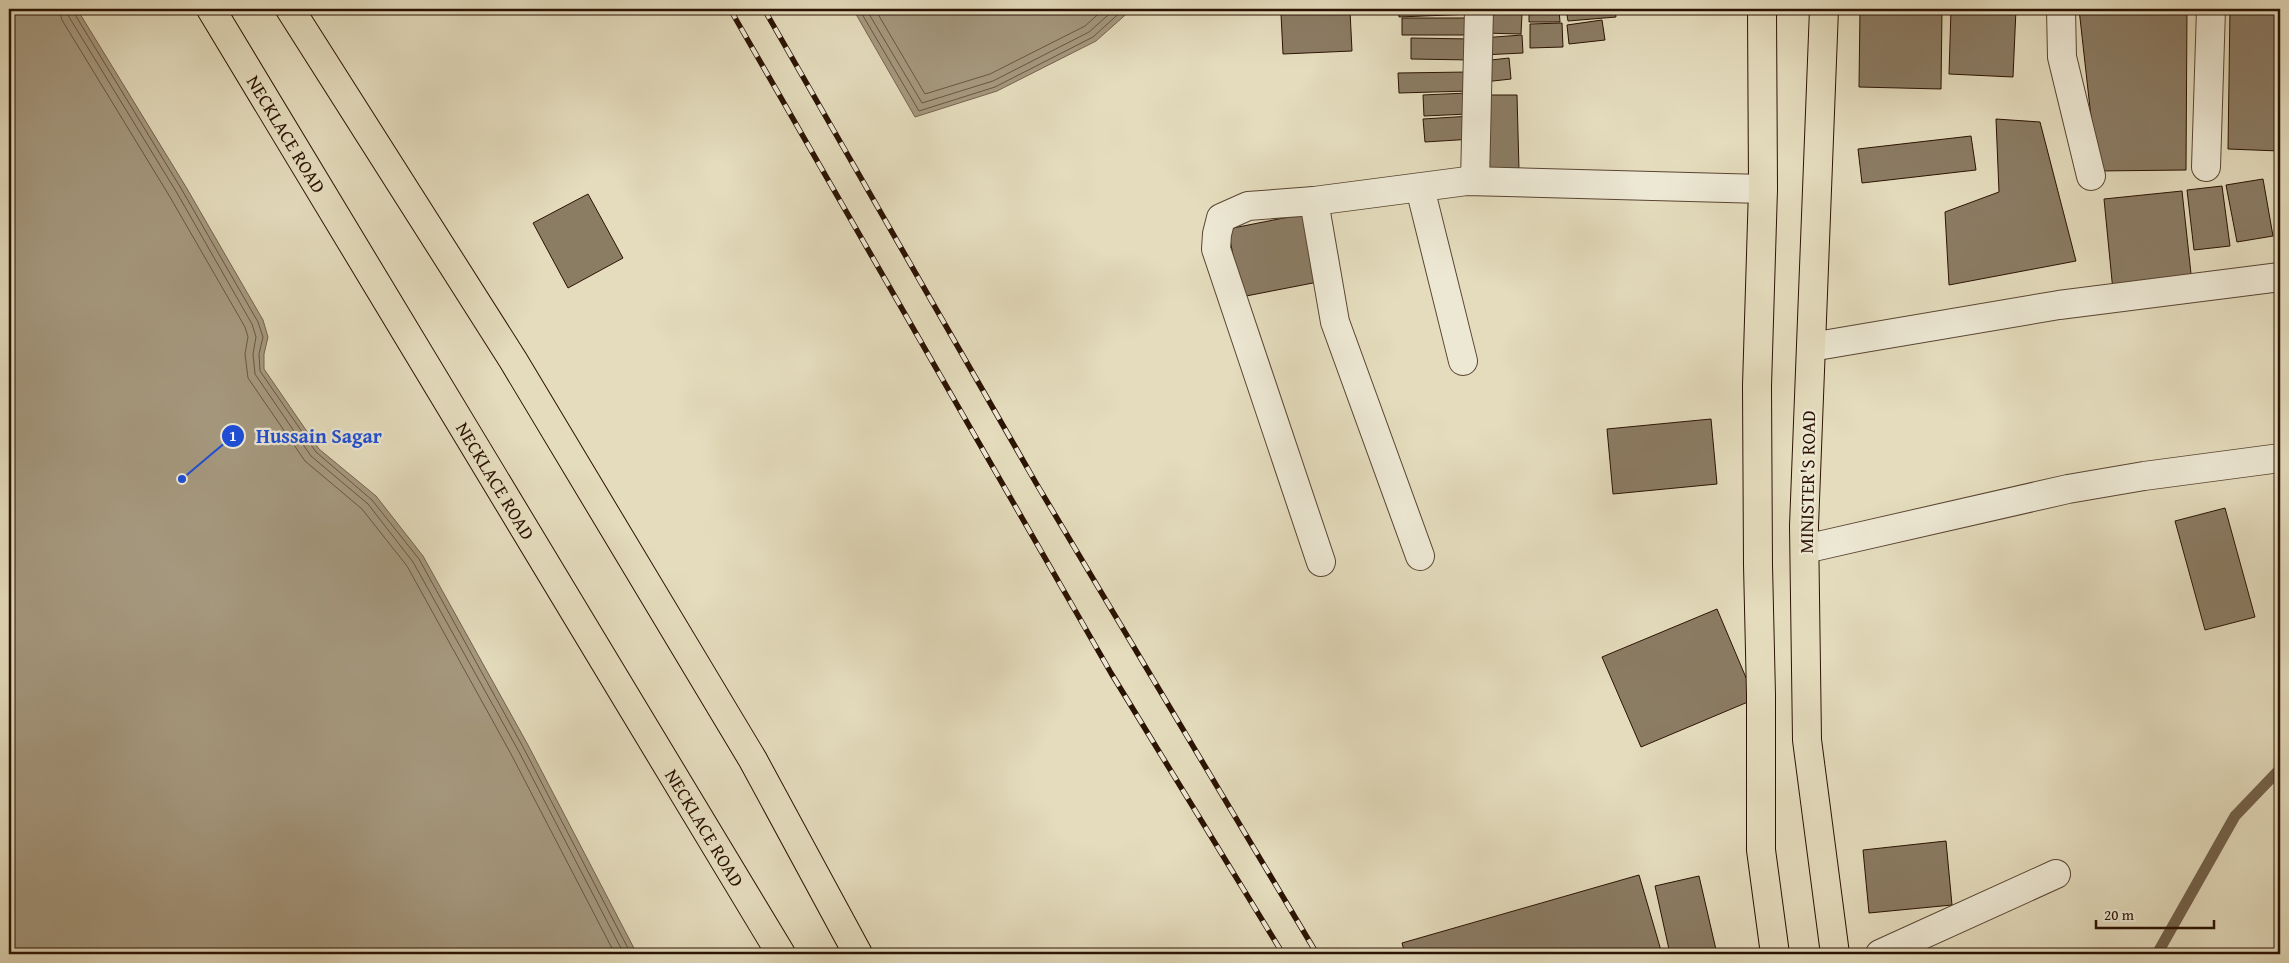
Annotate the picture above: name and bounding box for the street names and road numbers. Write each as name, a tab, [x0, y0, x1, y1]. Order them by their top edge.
street label: NECKLACE ROAD	[240, 70, 333, 198]
street label: MINISTER'S ROAD	[1792, 410, 1822, 554]
street label: NECKLACE ROAD	[449, 417, 542, 545]
street label: NECKLACE ROAD	[658, 763, 751, 892]

